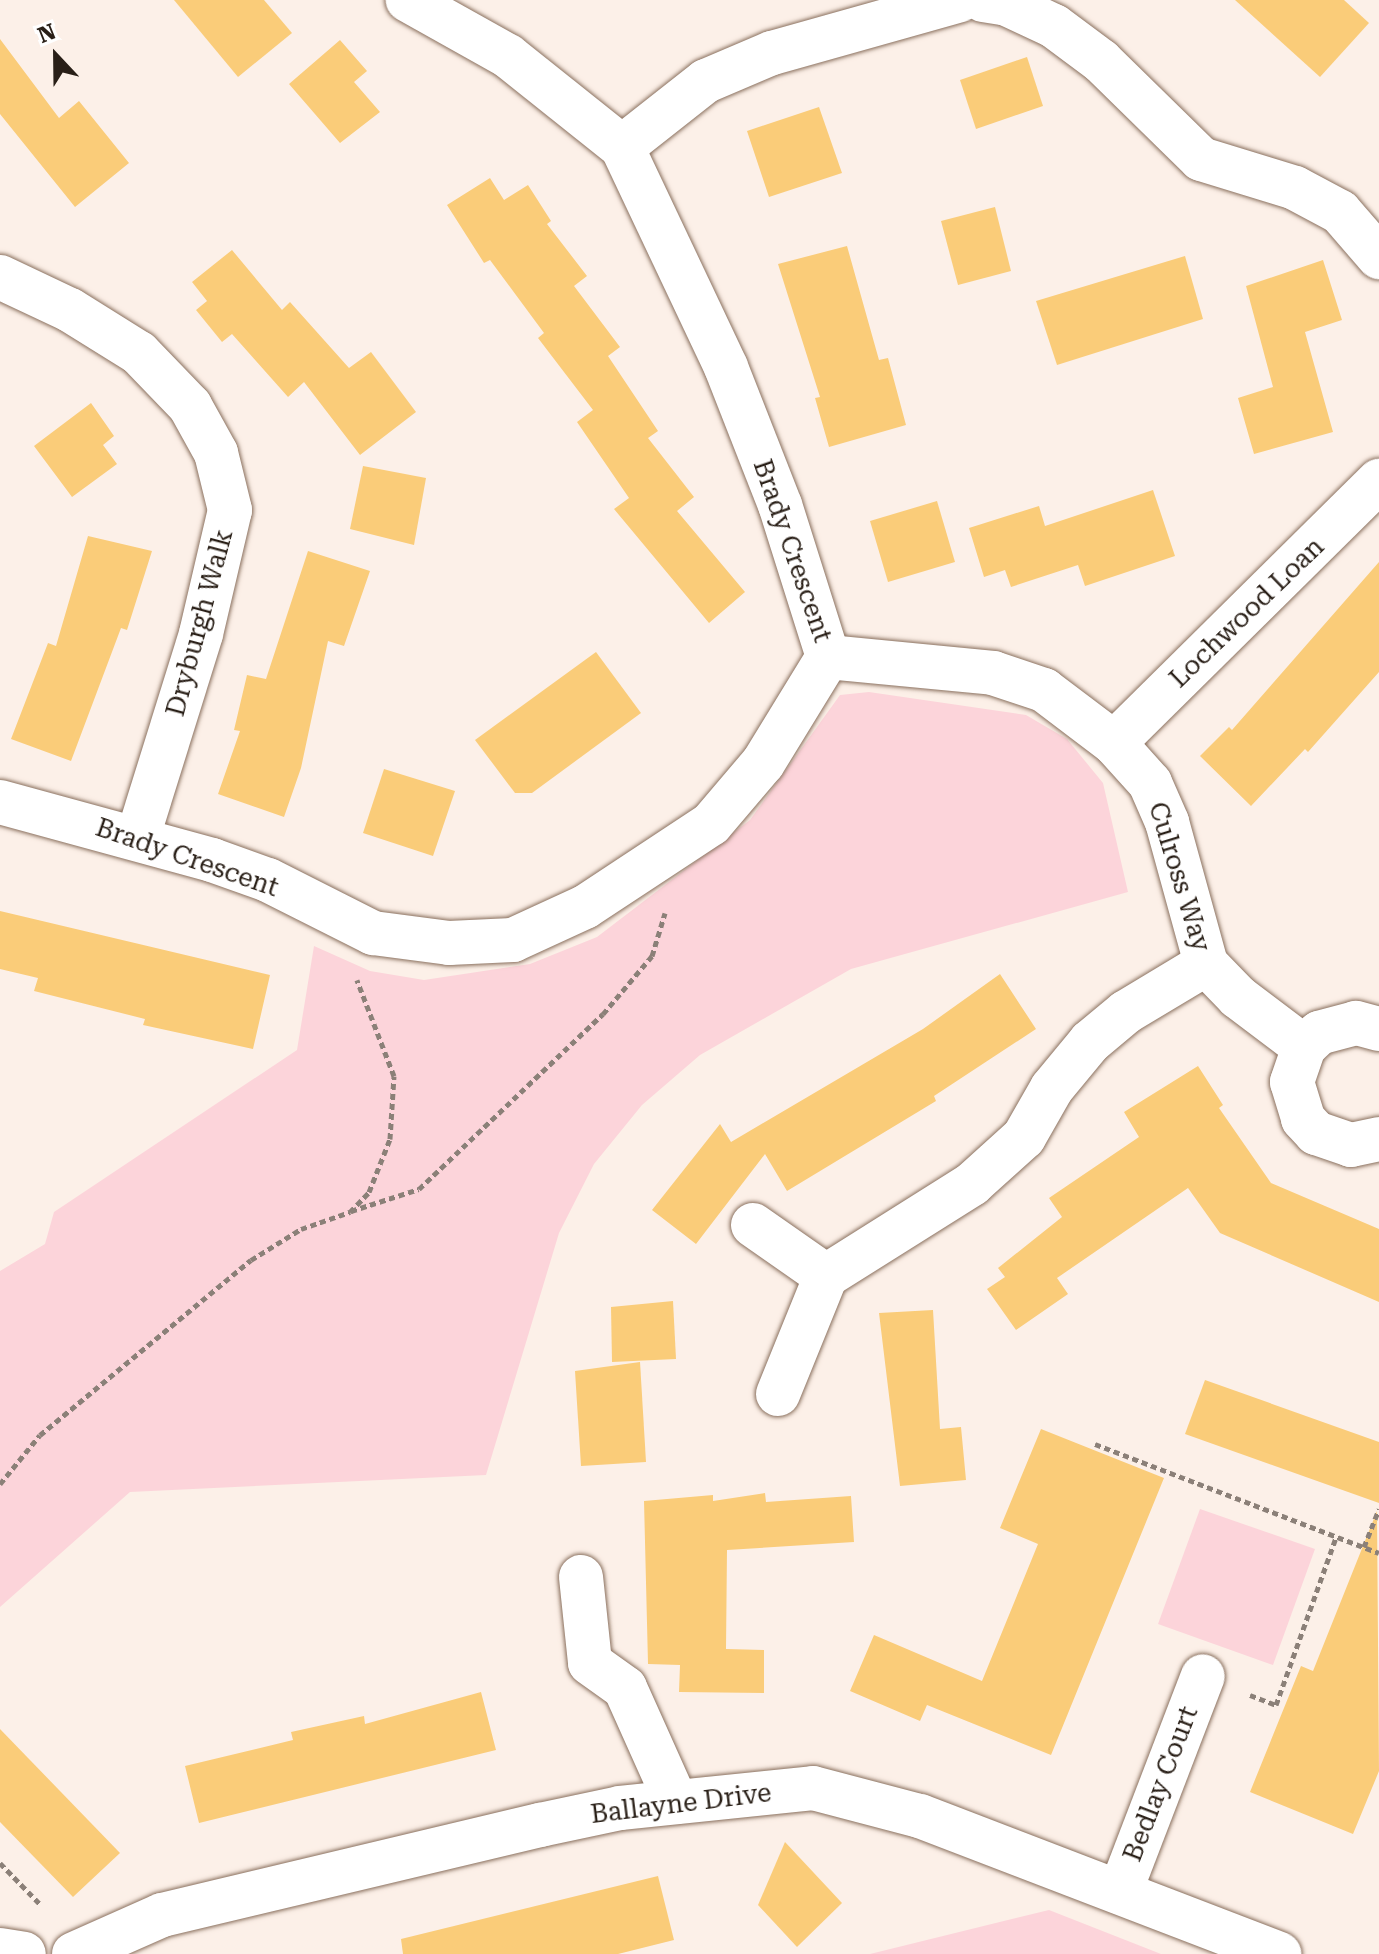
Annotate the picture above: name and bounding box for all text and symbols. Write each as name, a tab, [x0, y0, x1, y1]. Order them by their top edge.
north arrow	[16, 16, 96, 96]
text: N	[34, 19, 59, 48]
street label: Brady Crescent	[746, 456, 838, 646]
street label: Dryburgh Walk	[160, 526, 240, 720]
street label: Lochwood Loan	[1163, 532, 1331, 694]
street label: Culross Way	[1141, 798, 1217, 956]
street label: Brady Crescent	[92, 812, 282, 904]
street label: Bedlay Court	[1117, 1702, 1205, 1866]
street label: Ballayne Drive	[589, 1777, 773, 1831]

